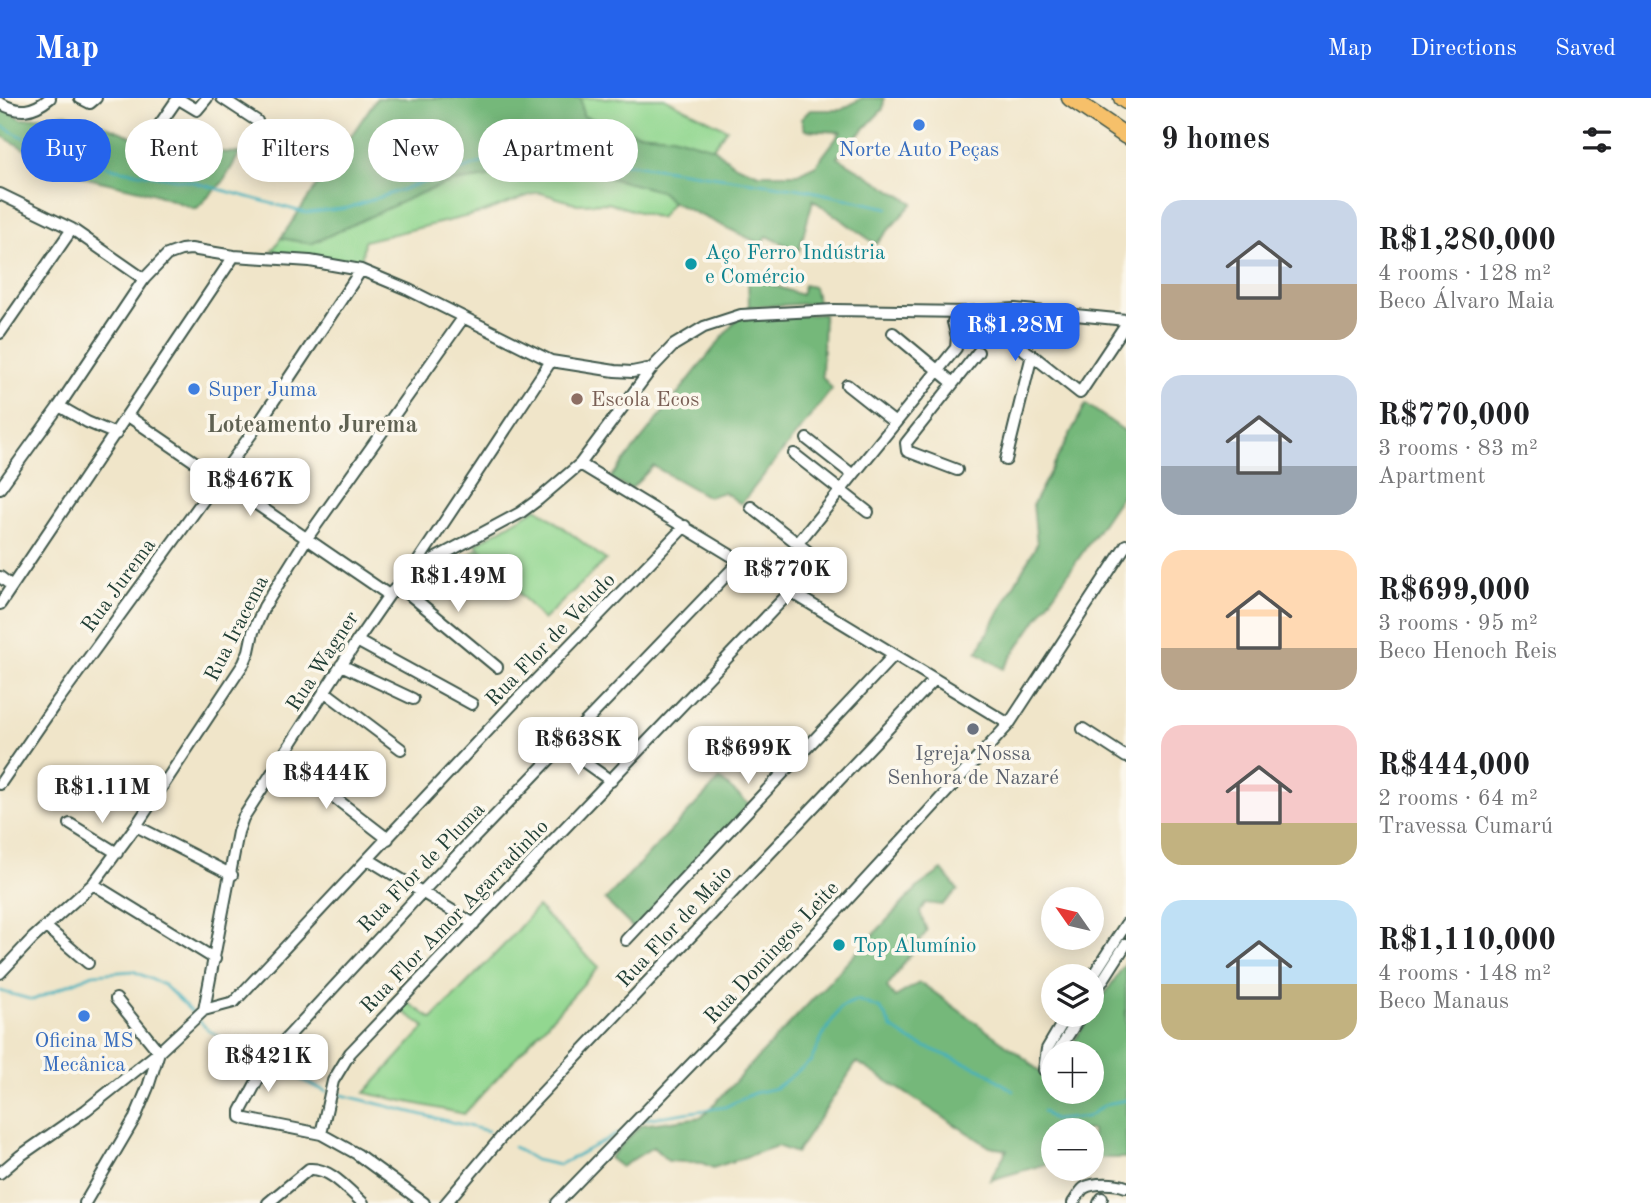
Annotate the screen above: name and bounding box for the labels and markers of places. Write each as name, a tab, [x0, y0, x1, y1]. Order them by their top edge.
marker: Norte Auto Peças	[911, 117, 927, 133]
place label: Norte Auto Peças	[839, 140, 999, 161]
place label: Aço Ferro Indústria e Comércio	[705, 243, 885, 288]
marker: Aço Ferro Indústria e Comércio	[683, 256, 699, 272]
pin: R$1.28M	[950, 303, 1080, 363]
place label: Super Juma	[208, 380, 317, 401]
marker: Super Juma	[186, 381, 202, 397]
place label: Escola Ecos	[591, 390, 699, 411]
marker: Escola Ecos	[569, 391, 585, 407]
pin: R$467K	[193, 458, 307, 518]
pin: R$770K	[730, 547, 844, 607]
pin: R$1.49M	[393, 554, 523, 614]
pin: R$638K	[521, 718, 635, 777]
marker: Igreja Nossa Senhora de Nazaré	[965, 721, 981, 737]
pin: R$699K	[691, 726, 805, 786]
place label: Igreja Nossa Senhora de Nazaré	[887, 744, 1059, 789]
pin: R$444K	[269, 752, 383, 811]
pin: R$1.11M	[37, 766, 167, 825]
place label: Top Alumínio	[853, 936, 976, 957]
marker: Top Alumínio	[831, 937, 847, 953]
marker: Oficina MS Mecânica	[76, 1008, 92, 1024]
place label: Oficina MS Mecânica	[35, 1031, 133, 1076]
pin: R$421K	[211, 1034, 325, 1094]

